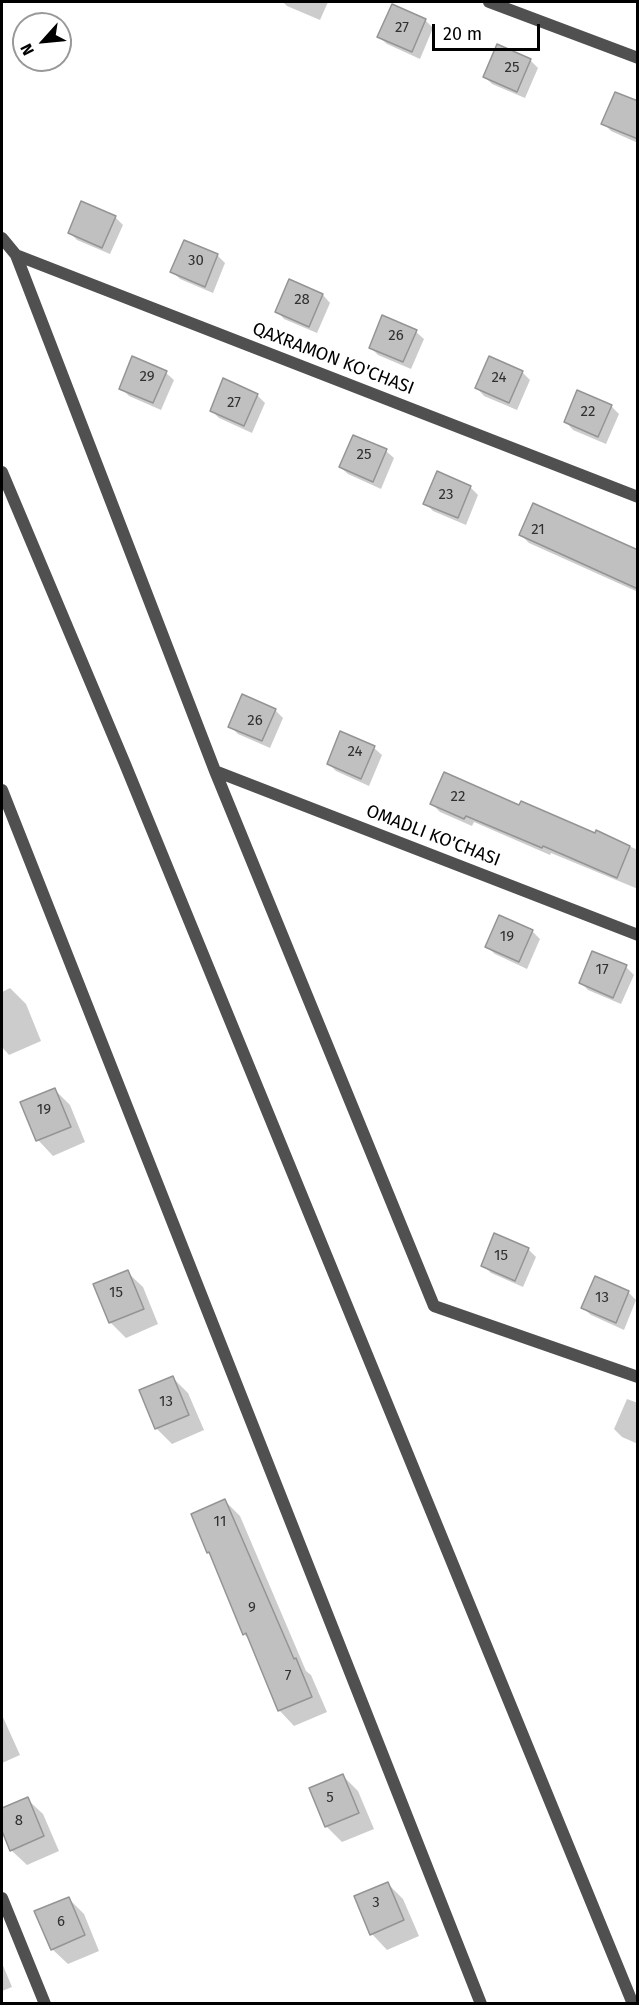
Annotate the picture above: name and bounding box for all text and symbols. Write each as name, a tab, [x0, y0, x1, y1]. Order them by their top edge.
north arrow	[12, 12, 72, 72]
scale bar	[435, 12, 543, 50]
house number: 27	[395, 19, 409, 37]
text: 20 m	[443, 23, 482, 45]
text: N	[16, 40, 38, 59]
house number: 25	[505, 59, 519, 77]
house number: 30	[188, 252, 204, 270]
house number: 28	[294, 291, 310, 309]
street label: QAXRAMON KO'CHASI	[249, 318, 417, 400]
house number: 26	[388, 327, 404, 345]
house number: 29	[139, 368, 155, 386]
house number: 24	[492, 369, 506, 387]
house number: 27	[227, 394, 241, 412]
house number: 22	[581, 403, 595, 421]
house number: 25	[357, 446, 371, 464]
house number: 23	[439, 486, 453, 504]
house number: 21	[531, 521, 545, 539]
house number: 26	[247, 712, 263, 730]
house number: 24	[348, 743, 362, 761]
house number: 22	[451, 788, 465, 806]
street label: OMADLI KO'CHASI	[363, 801, 503, 871]
house number: 19	[500, 928, 514, 946]
house number: 17	[595, 961, 609, 979]
house number: 19	[37, 1101, 51, 1119]
house number: 15	[494, 1247, 508, 1265]
house number: 15	[109, 1284, 123, 1302]
house number: 13	[595, 1289, 609, 1307]
house number: 13	[159, 1393, 173, 1411]
house number: 11	[214, 1513, 226, 1531]
house number: 9	[248, 1599, 256, 1617]
house number: 7	[285, 1667, 291, 1685]
house number: 5	[326, 1789, 334, 1807]
house number: 8	[15, 1812, 23, 1830]
house number: 3	[372, 1894, 380, 1912]
house number: 6	[57, 1913, 65, 1931]

